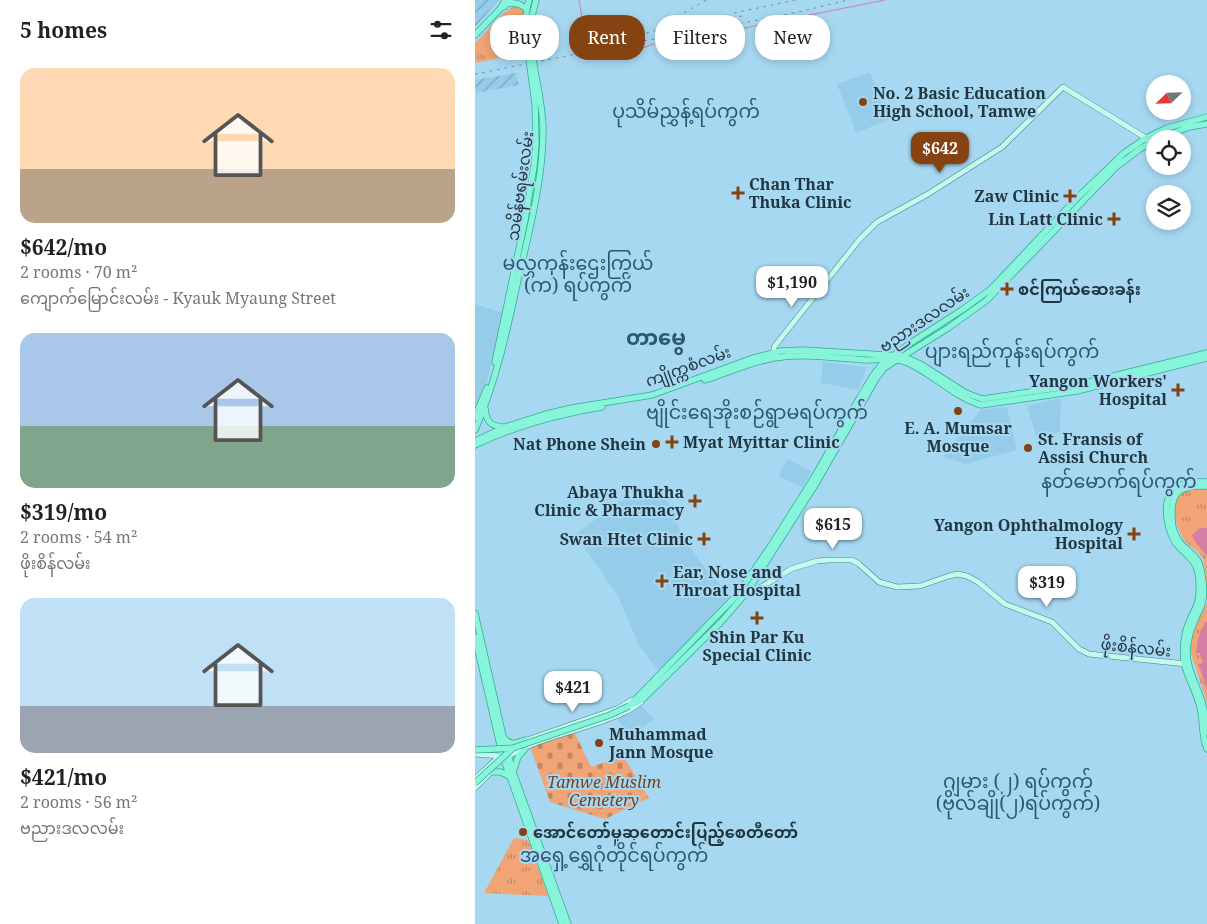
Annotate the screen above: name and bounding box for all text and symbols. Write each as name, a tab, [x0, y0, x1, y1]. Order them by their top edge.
chip: Buy	[490, 15, 559, 60]
chip: Rent	[569, 15, 645, 60]
chip: Filters	[655, 15, 745, 60]
chip: New	[755, 15, 830, 60]
text: 5 homes	[20, 16, 107, 44]
icon: filters	[427, 16, 455, 44]
north arrow	[1146, 75, 1191, 120]
map controls	[1146, 75, 1191, 230]
place label: No. 2 Basic Education High School, Tamwe	[873, 82, 1046, 122]
marker: No. 2 Basic Education High School, Tamwe	[857, 96, 869, 108]
district label: ပုသိမ်ညွှန့်ရပ်ကွက်	[612, 97, 760, 128]
icon: home	[193, 100, 283, 190]
street label: သမိန်ဗရမ်းလမ်း	[501, 130, 542, 243]
button: locate	[1146, 130, 1191, 175]
pin: $642	[910, 132, 970, 174]
text: $642	[922, 137, 958, 159]
place label: Chan Thar Thuka Clinic	[749, 173, 851, 213]
place label: Zaw Clinic	[974, 185, 1059, 207]
button: layers	[1146, 185, 1191, 230]
marker: Chan Thar Thuka Clinic	[731, 186, 745, 200]
marker: Zaw Clinic	[1063, 189, 1077, 203]
place label: Lin Latt Clinic	[988, 208, 1103, 230]
marker: Lin Latt Clinic	[1107, 212, 1121, 226]
text: $642/mo	[20, 233, 107, 261]
district label: မလွှကုန်းဌေးကြွယ် (က) ရပ်ကွက်	[503, 249, 653, 301]
text: 2 rooms · 70 m²	[20, 261, 137, 283]
pin: $1,190	[751, 266, 833, 308]
text: $1,190	[767, 271, 817, 293]
place label: စင်ကြယ်ဆေးခန်း	[1018, 278, 1141, 303]
street label: ဗညားဒလလမ်း	[875, 281, 975, 360]
marker: စင်ကြယ်ဆေးခန်း	[1000, 282, 1014, 296]
text: ကျောက်မြောင်းလမ်း - Kyauk Myaung Street	[20, 287, 336, 309]
district label: တာမွေ	[626, 323, 686, 355]
district label: ပျားရည်ကုန်းရပ်ကွက်	[925, 337, 1099, 368]
street label: ကျိုက္ကစံလမ်း	[642, 340, 735, 394]
icon: home	[193, 365, 283, 455]
place label: Yangon Workers' Hospital	[1029, 370, 1167, 410]
marker: Yangon Workers' Hospital	[1171, 383, 1185, 397]
district label: ဗျိုင်းရေအိုးစဉ်ရွာမရပ်ကွက်	[646, 398, 868, 429]
marker: E. A. Mumsar Mosque	[952, 405, 964, 417]
place label: E. A. Mumsar Mosque	[904, 417, 1012, 457]
place label: St. Fransis of Assisi Church	[1038, 428, 1148, 468]
place label: Myat Myittar Clinic	[683, 431, 840, 453]
place label: Nat Phone Shein	[513, 433, 646, 455]
marker: Myat Myittar Clinic	[665, 435, 679, 449]
marker: Nat Phone Shein	[650, 438, 662, 450]
marker: St. Fransis of Assisi Church	[1022, 442, 1034, 454]
district label: နတ်မောက်ရပ်ကွက်	[1041, 467, 1197, 497]
place label: Abaya Thukha Clinic & Pharmacy	[534, 481, 685, 521]
marker: Abaya Thukha Clinic & Pharmacy	[688, 494, 702, 508]
text: $319/mo	[20, 498, 107, 526]
pin: $615	[803, 508, 863, 550]
text: $615	[815, 513, 851, 535]
place label: Yangon Ophthalmology Hospital	[934, 514, 1124, 554]
text: 2 rooms · 54 m²	[20, 526, 137, 548]
marker: Yangon Ophthalmology Hospital	[1127, 527, 1141, 541]
place label: Swan Htet Clinic	[560, 528, 693, 550]
marker: Swan Htet Clinic	[697, 532, 711, 546]
text: ဖိုးစိန်လမ်း	[20, 552, 91, 574]
place label: Ear, Nose and Throat Hospital	[673, 561, 801, 601]
pin: $319	[1017, 566, 1077, 608]
text: $319	[1029, 571, 1065, 593]
marker: Ear, Nose and Throat Hospital	[655, 574, 669, 588]
marker: Shin Par Ku Special Clinic	[750, 611, 764, 625]
place label: Shin Par Ku Special Clinic	[703, 626, 811, 666]
icon: home	[193, 630, 283, 720]
street label: ဖိုးစိန်လမ်း	[1099, 632, 1172, 666]
pin: $421	[543, 670, 603, 713]
text: $421	[555, 676, 591, 698]
place label: Muhammad Jann Mosque	[608, 723, 713, 763]
marker: Muhammad Jann Mosque	[593, 737, 605, 749]
text: $421/mo	[20, 763, 107, 791]
district label: ဂျမား (၂) ရပ်ကွက် (ဗိုလ်ချို(၂)ရပ်ကွက်)	[936, 767, 1100, 820]
park label: Tamwe Muslim Cemetery	[547, 771, 662, 811]
text: 2 rooms · 56 m²	[20, 791, 137, 813]
text: ဗညားဒလလမ်း	[20, 817, 124, 839]
place label: အောင်တော်မူဆုတောင်းပြည့်စေတီတော်	[533, 821, 798, 846]
marker: အောင်တော်မူဆုတောင်းပြည့်စေတီတော်	[517, 826, 529, 838]
district label: အရှေ့ရွှေဂုံတိုင်ရပ်ကွက်	[520, 841, 708, 872]

